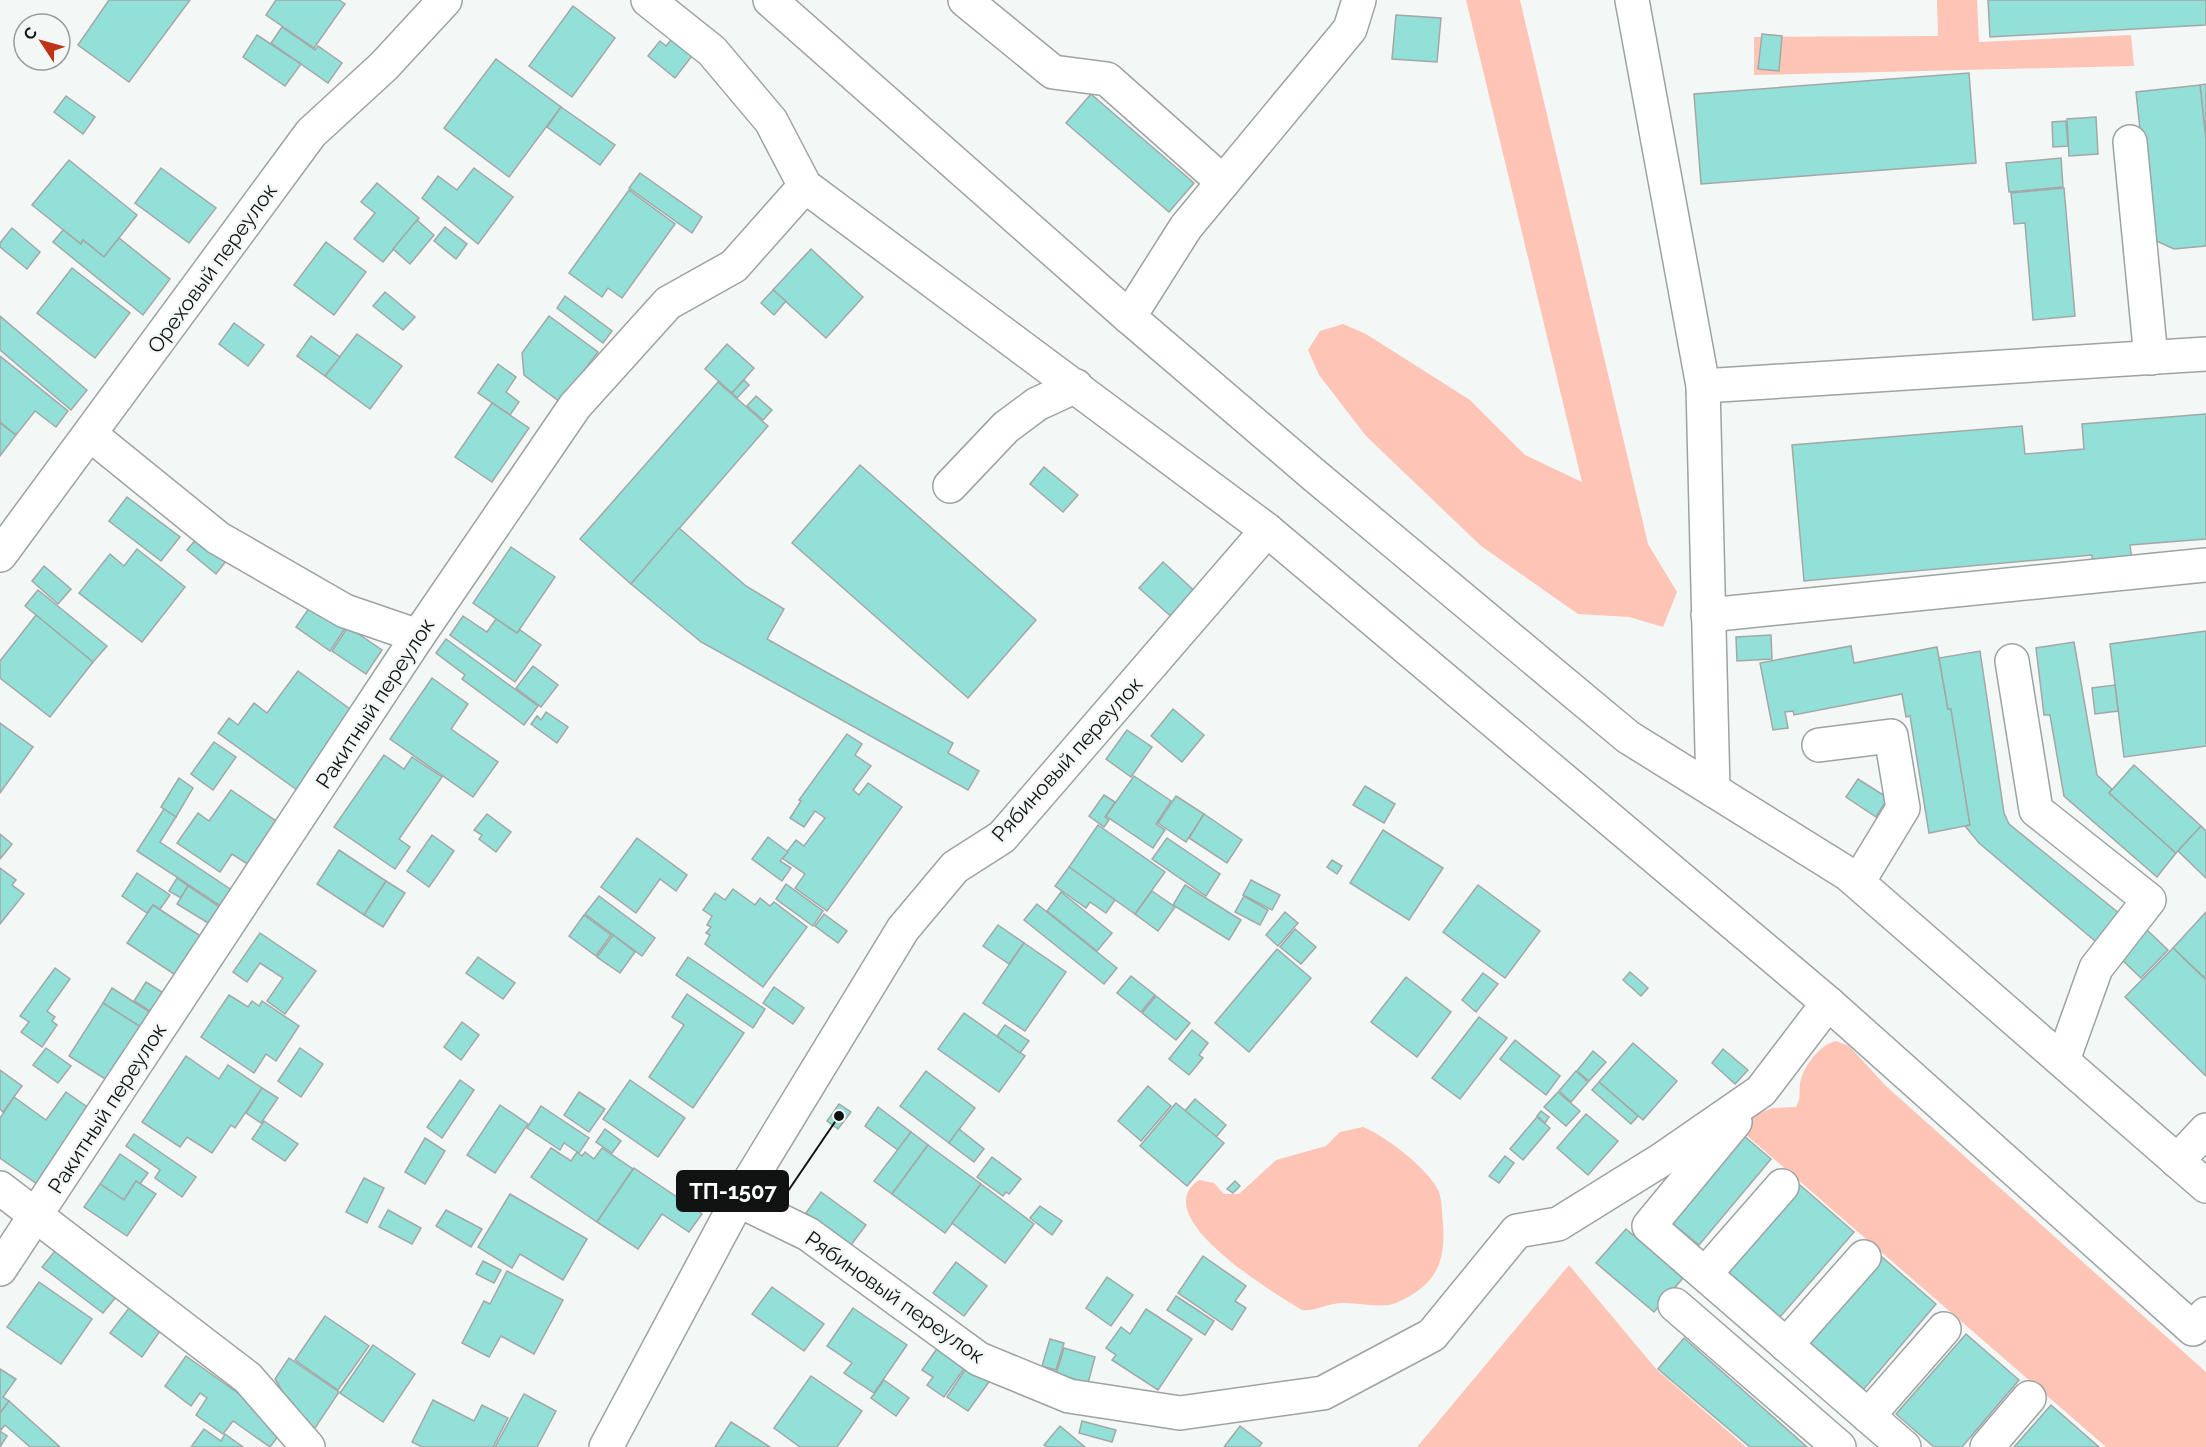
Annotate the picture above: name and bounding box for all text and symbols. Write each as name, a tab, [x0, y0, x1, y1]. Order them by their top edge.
north arrow	[12, 12, 72, 72]
text: С	[19, 23, 41, 44]
street label: Ореховый переулок	[142, 178, 282, 358]
street label: Ракитный переулок	[311, 613, 439, 793]
street label: Рябиновый переулок	[986, 671, 1148, 847]
street label: Ракитный переулок	[43, 1018, 171, 1198]
callout: ТП-1507	[677, 1171, 788, 1211]
text: ТП-1507	[689, 1178, 778, 1204]
street label: Рябиновый переулок	[801, 1226, 989, 1368]

